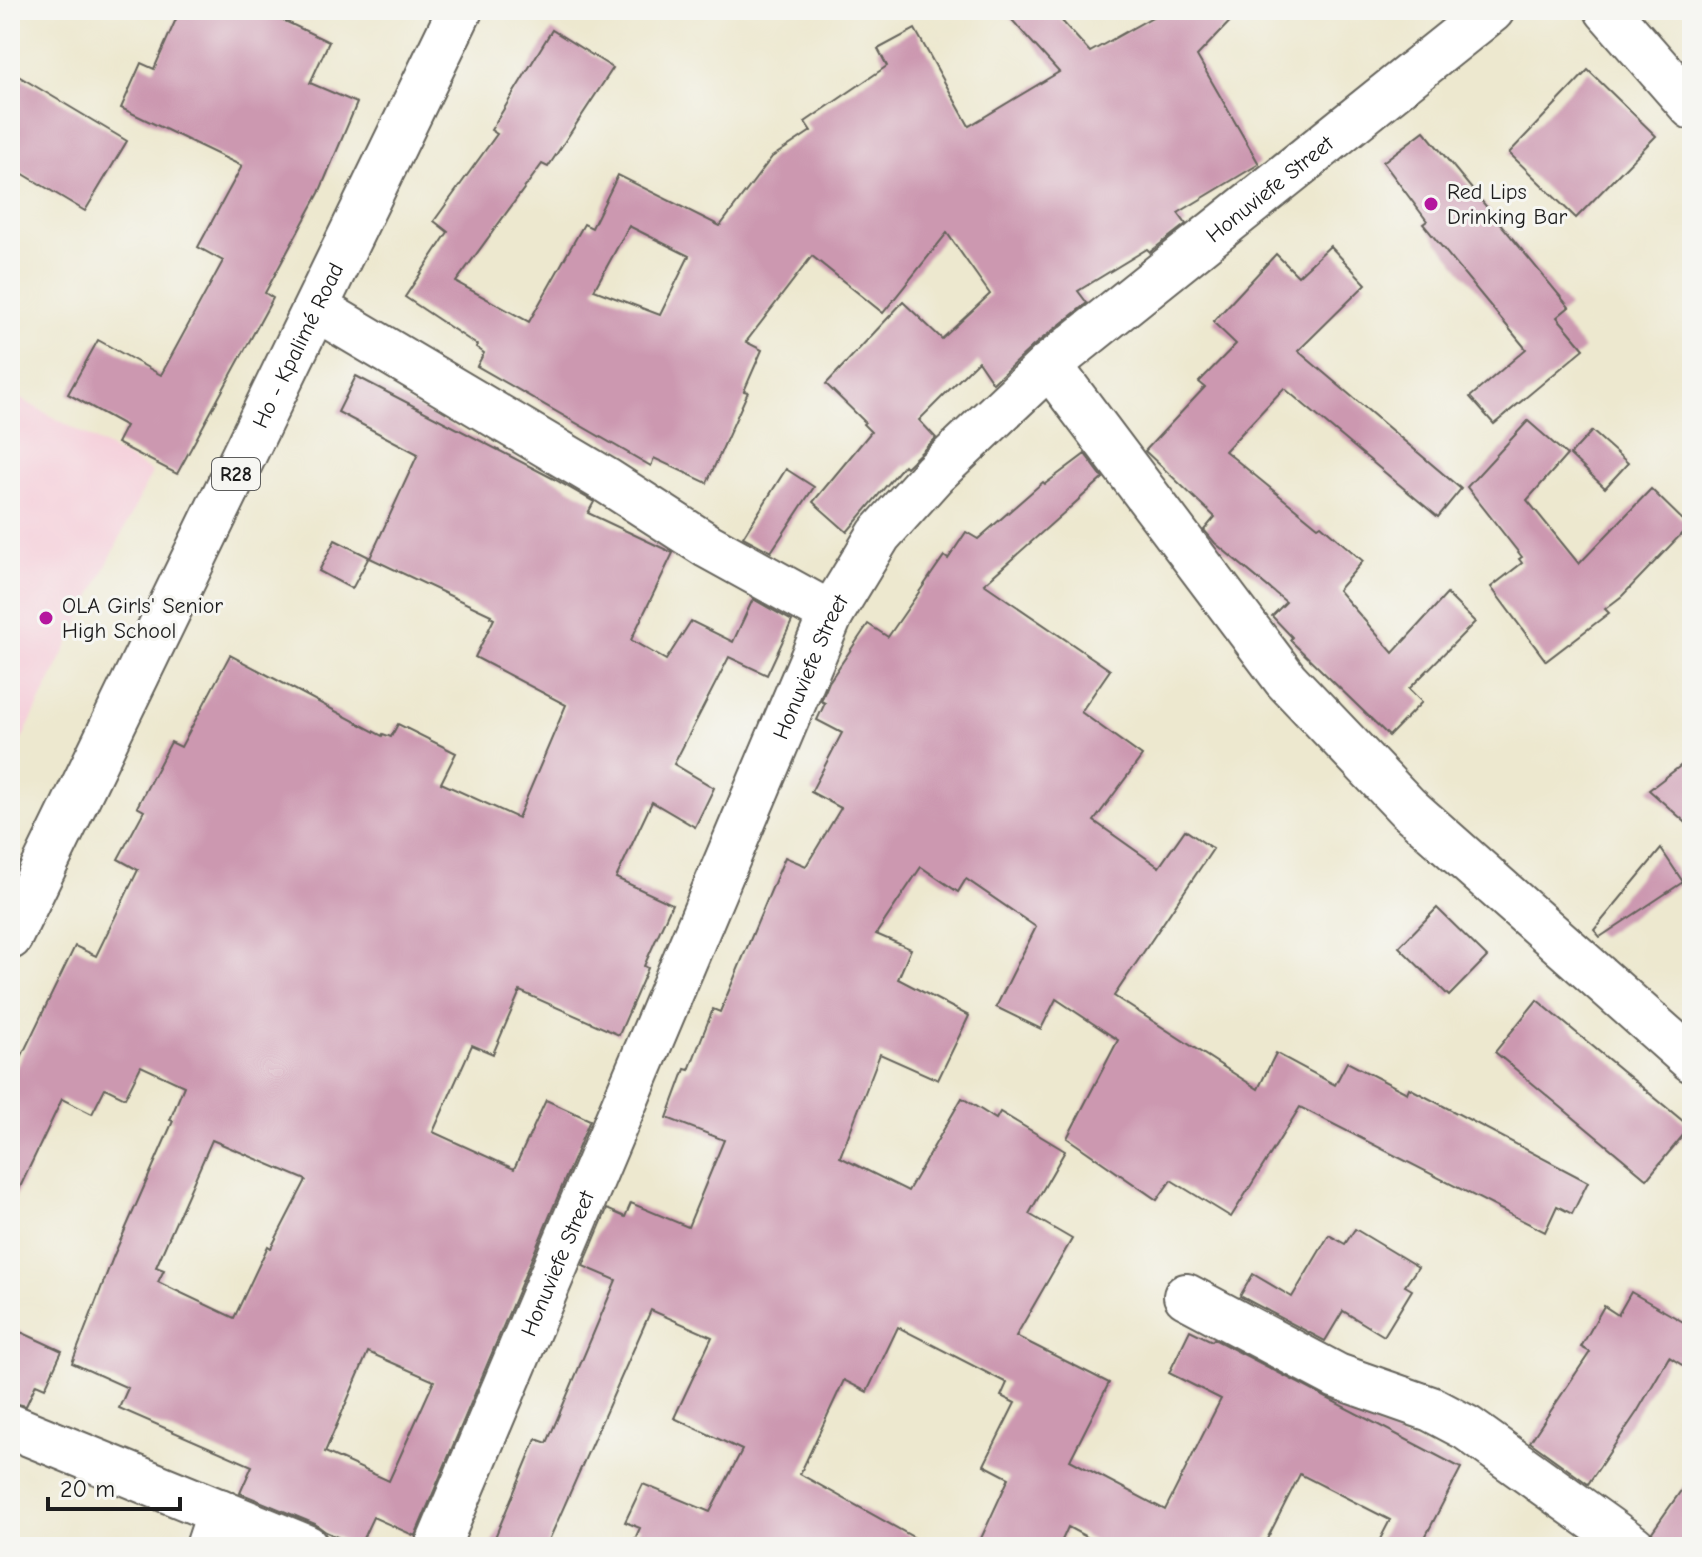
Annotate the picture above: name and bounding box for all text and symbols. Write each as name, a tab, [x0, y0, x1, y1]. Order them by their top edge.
street label: Honuviefe Street	[1201, 130, 1339, 248]
place label: Red Lips Drinking Bar	[1447, 179, 1568, 230]
marker: Red Lips Drinking Bar	[1422, 195, 1440, 213]
street label: Ho - Kpalimé Road	[247, 259, 349, 432]
road number: R28	[212, 458, 260, 490]
street label: Honuviefe Street	[768, 589, 854, 743]
place label: OLA Girls' Senior High School	[62, 593, 223, 644]
marker: OLA Girls' Senior High School	[37, 609, 55, 627]
street label: Honuviefe Street	[516, 1186, 600, 1340]
scale bar	[48, 1461, 180, 1511]
text: 20 m	[60, 1475, 115, 1503]

